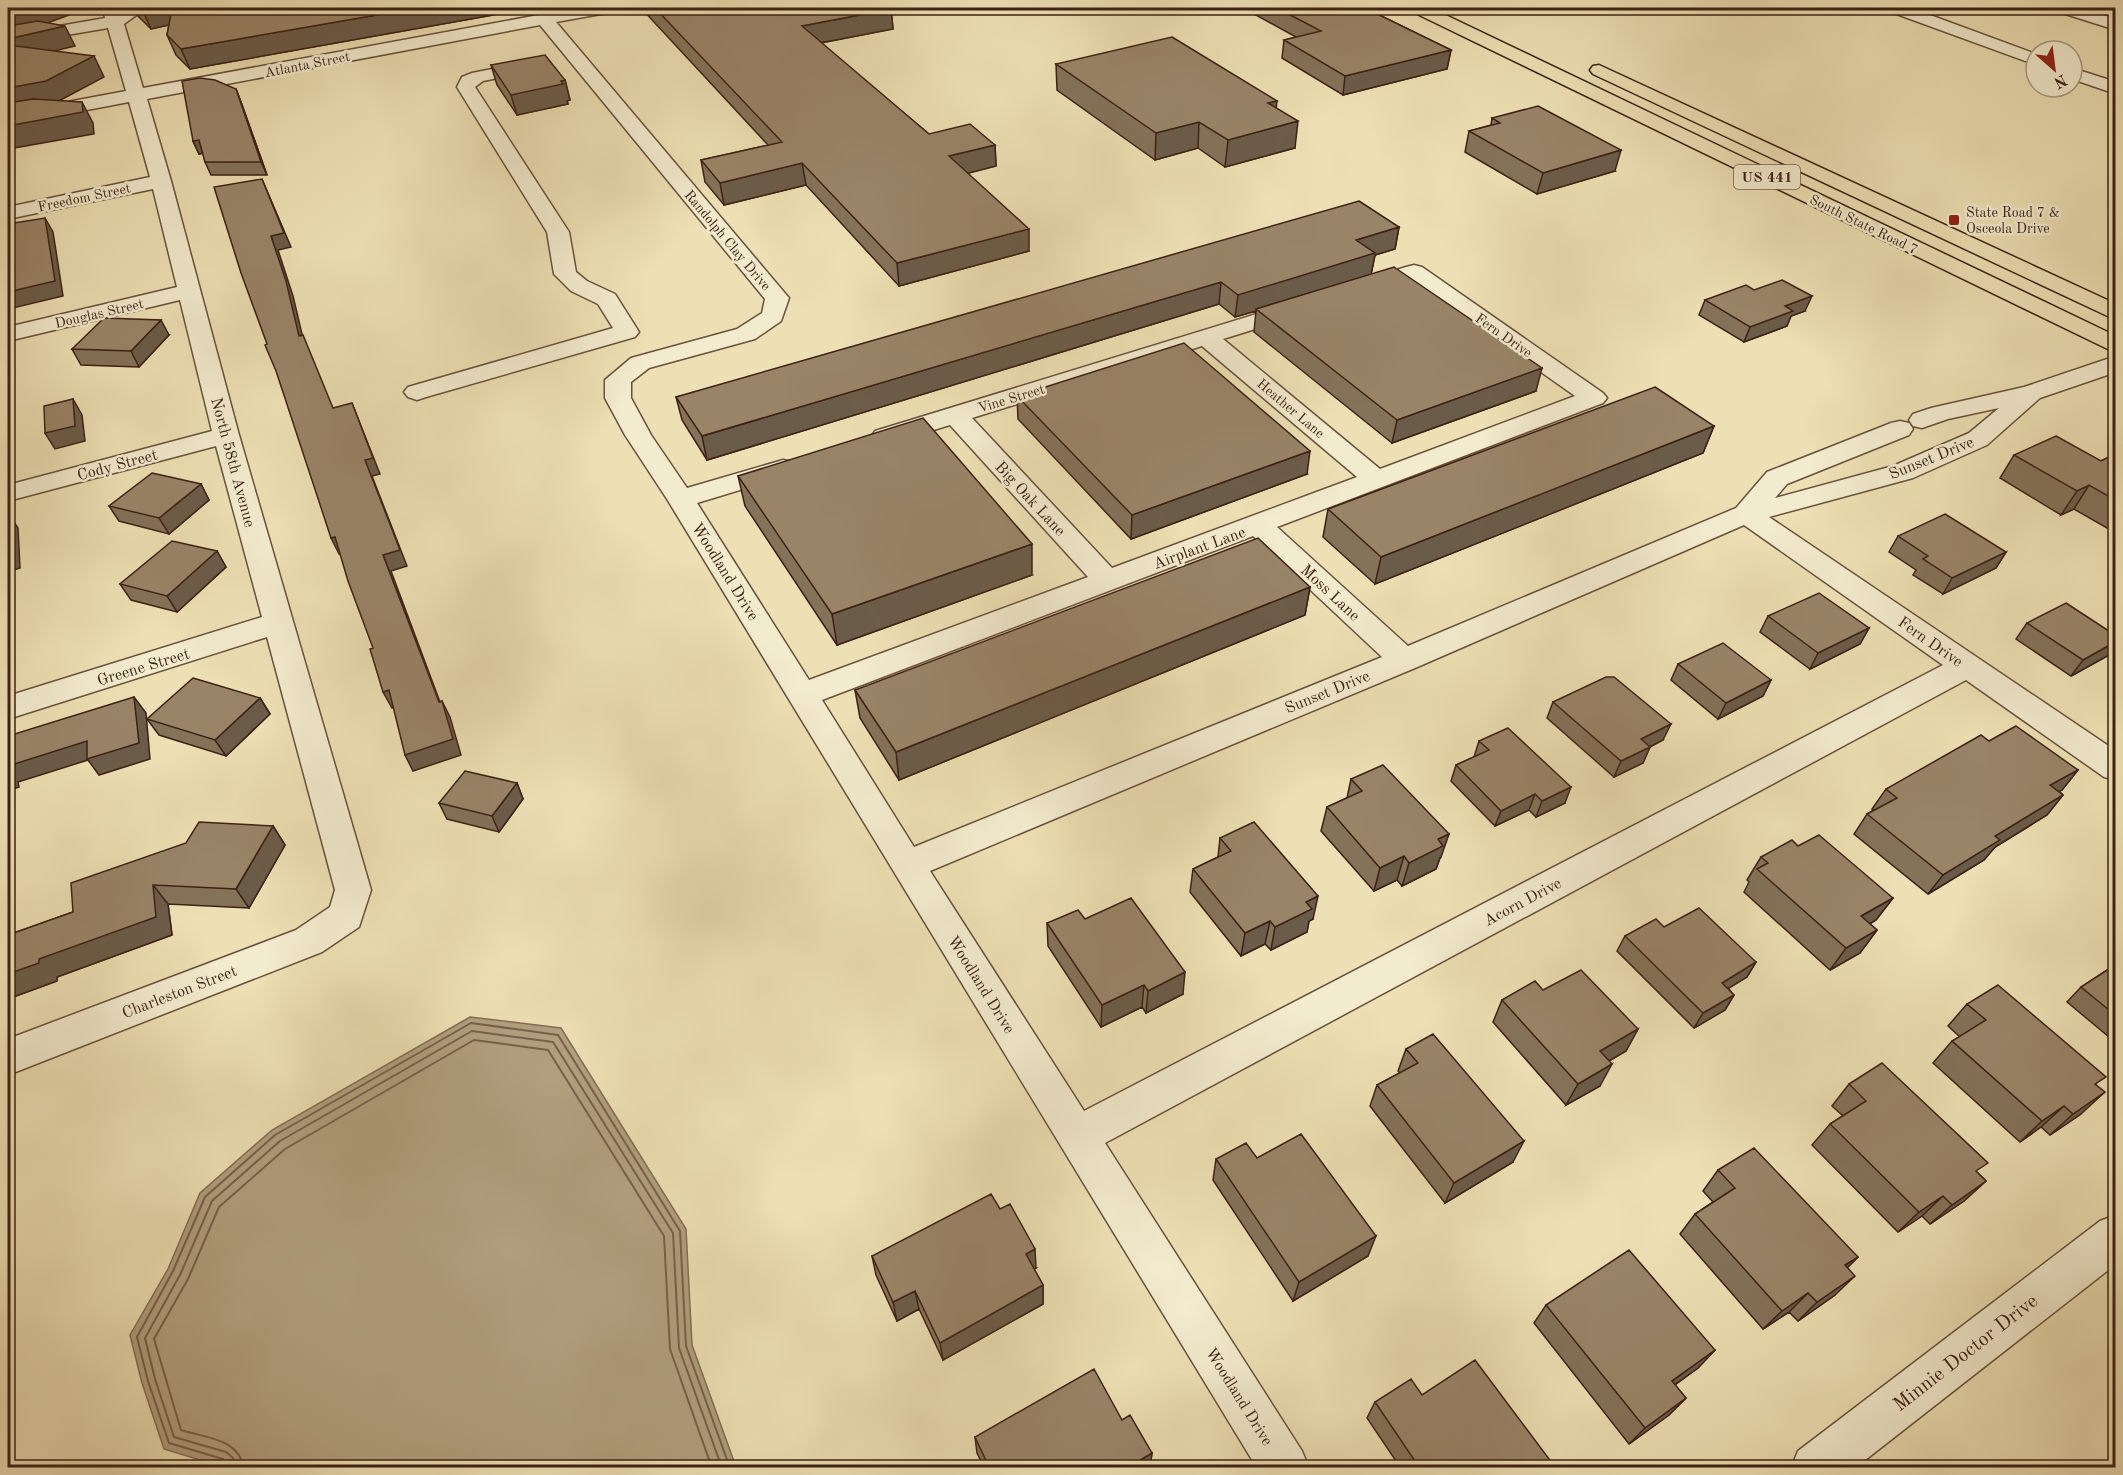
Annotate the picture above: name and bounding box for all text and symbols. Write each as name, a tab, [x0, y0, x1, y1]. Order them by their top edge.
north arrow	[2024, 39, 2084, 99]
street label: Atlanta Street	[263, 50, 351, 80]
text: N	[2050, 71, 2069, 91]
road number: US 441	[1734, 165, 1800, 189]
street label: Freedom Street	[37, 181, 132, 215]
street label: Randolph Clay Drive	[681, 188, 773, 293]
street label: South State Road 7	[1807, 193, 1920, 257]
place label: State Road 7 & Osceola Drive	[1966, 206, 2060, 236]
marker: State Road 7 & Osceola Drive	[1947, 213, 1961, 227]
street label: Douglas Street	[53, 297, 145, 331]
street label: Fern Drive	[1472, 311, 1534, 360]
street label: Heather Lane	[1254, 377, 1327, 441]
street label: Vine Street	[976, 382, 1046, 416]
street label: North 58th Avenue	[207, 396, 257, 529]
street label: Sunset Drive	[1887, 435, 1976, 483]
street label: Cody Street	[76, 447, 160, 484]
street label: Big Oak Lane	[991, 459, 1068, 540]
street label: Woodland Drive	[688, 520, 761, 624]
street label: Airplant Lane	[1151, 525, 1248, 573]
street label: Moss Lane	[1297, 562, 1362, 625]
street label: Fern Drive	[1894, 615, 1965, 671]
street label: Greene Street	[95, 646, 192, 690]
street label: Sunset Drive	[1283, 669, 1372, 717]
street label: Acorn Drive	[1482, 876, 1564, 930]
street label: Woodland Drive	[944, 933, 1017, 1037]
street label: Charleston Street	[120, 963, 240, 1022]
street label: Minnie Doctor Drive	[1890, 1291, 2042, 1416]
street label: Woodland Drive	[1202, 1345, 1275, 1449]

